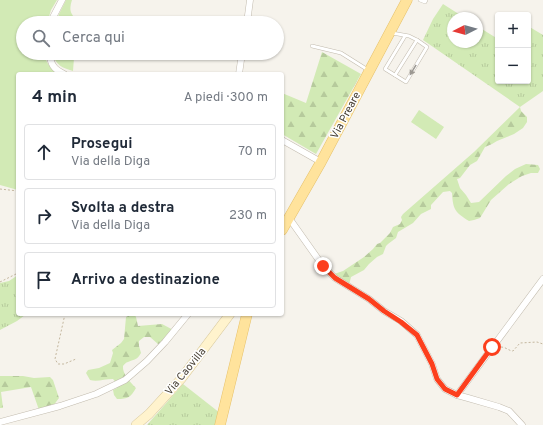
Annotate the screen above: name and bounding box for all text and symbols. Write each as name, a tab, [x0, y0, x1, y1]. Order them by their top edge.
north arrow	[447, 12, 483, 48]
map controls	[495, 12, 531, 84]
button: +	[495, 12, 531, 48]
search box	[16, 16, 284, 60]
icon: search	[30, 27, 52, 49]
text: Cerca qui	[62, 29, 125, 48]
button: −	[495, 48, 531, 84]
one-way arrow	[409, 65, 417, 75]
text: 4 min	[32, 87, 77, 109]
text: A piedi · 300 m	[184, 90, 268, 106]
street label: Via Preare	[328, 90, 364, 141]
text: Prosegui	[71, 135, 132, 154]
icon: ahead	[33, 141, 55, 163]
text: 70 m	[238, 144, 267, 160]
text: Via della Diga	[71, 154, 150, 170]
text: Svolta a destra	[71, 199, 174, 218]
icon: right	[33, 205, 55, 227]
text: 230 m	[229, 208, 267, 224]
text: Via della Diga	[71, 218, 150, 234]
route end	[314, 257, 332, 275]
icon: arrive	[33, 269, 55, 291]
text: Arrivo a destinazione	[71, 271, 220, 290]
route start	[483, 338, 501, 356]
street label: Via Caovilla	[162, 345, 209, 398]

